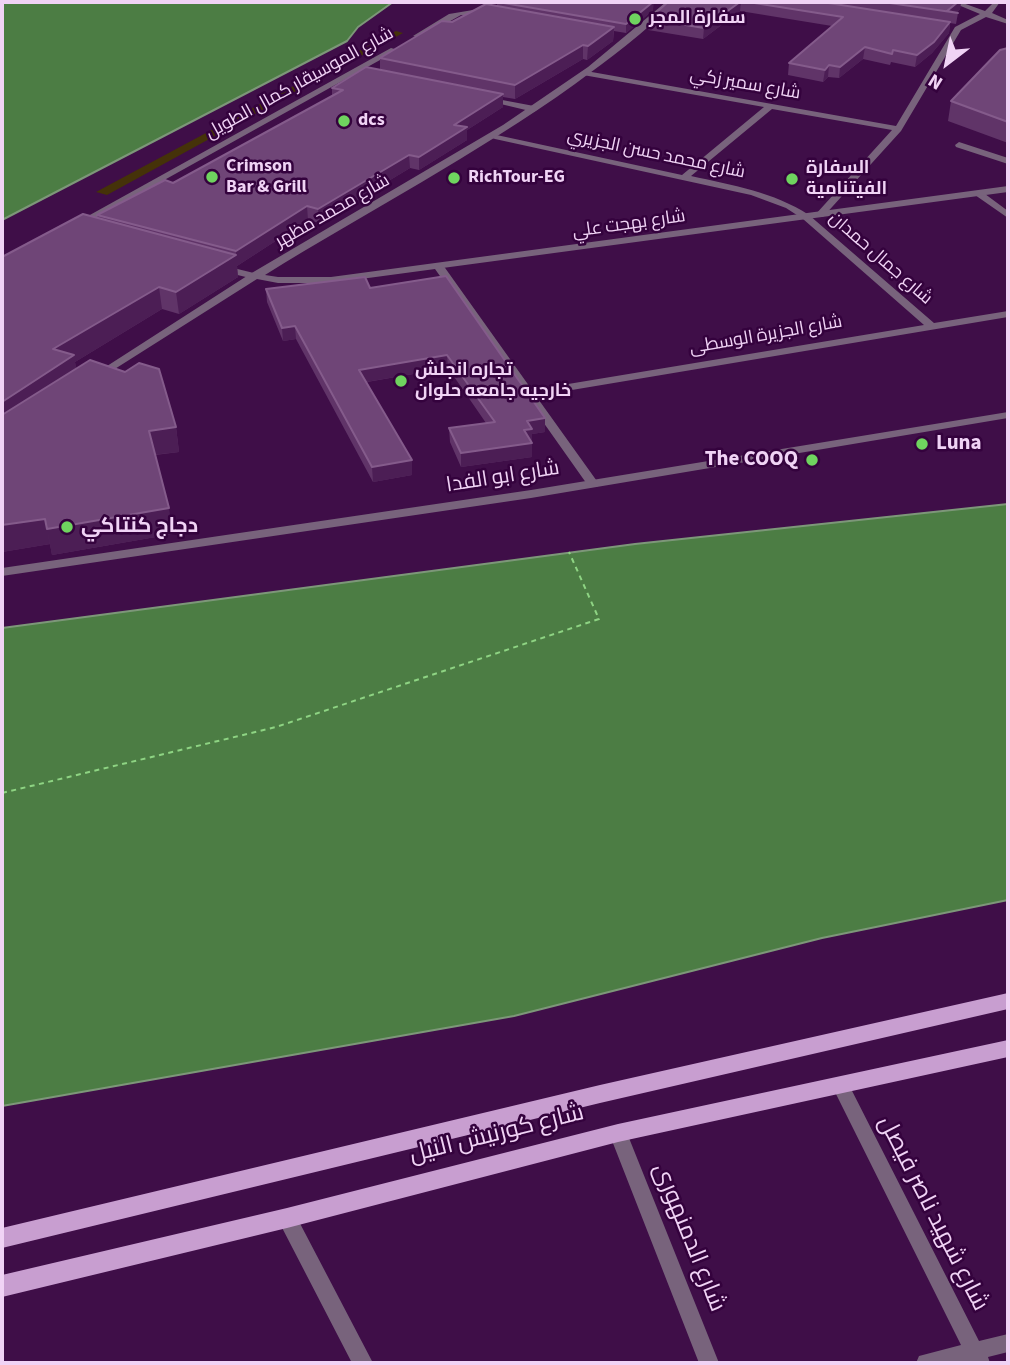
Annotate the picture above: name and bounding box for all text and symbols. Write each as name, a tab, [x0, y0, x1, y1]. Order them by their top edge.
place label: سفارة المجر	[649, 8, 746, 30]
marker: سفارة المجر	[627, 11, 643, 27]
street label: شارع الموسيقار كمال الطويل	[202, 23, 398, 145]
north arrow	[912, 28, 982, 98]
street label: شارع سمير زكي	[688, 65, 802, 105]
text: N	[923, 66, 948, 96]
place label: dcs	[358, 110, 385, 132]
marker: dcs	[336, 113, 352, 129]
street label: شارع محمد حسن الجزيري	[565, 126, 747, 184]
place label: Crimson Bar & Grill	[226, 156, 307, 198]
place label: السفارة الفيتنامية	[806, 158, 887, 200]
place label: RichTour-EG	[468, 167, 565, 189]
marker: Crimson Bar & Grill	[204, 169, 220, 185]
marker: RichTour-EG	[446, 170, 462, 186]
street label: شارع محمد مظهر	[272, 171, 394, 253]
marker: السفارة الفيتنامية	[784, 171, 800, 187]
street label: شارع بهجت علي	[571, 206, 687, 244]
street label: شارع جمال حمدان	[824, 208, 936, 310]
street label: شارع الجزيرة الوسطى	[688, 312, 844, 360]
place label: تجاره انجلش خارجيه جامعه حلوان	[415, 360, 571, 402]
marker: تجاره انجلش خارجيه جامعه حلوان	[393, 373, 409, 389]
place label: Luna	[936, 431, 982, 457]
marker: Luna	[914, 436, 930, 452]
place label: The COOQ	[705, 447, 798, 473]
marker: The COOQ	[804, 452, 820, 468]
street label: شارع ابو الفدا	[445, 457, 561, 499]
place label: دجاج كنتاكي	[81, 514, 198, 540]
marker: دجاج كنتاكي	[59, 519, 75, 535]
street label: شارع كورنيش النيل	[407, 1099, 587, 1171]
street label: شارع شهيد ناصر فيصل	[870, 1112, 994, 1316]
street label: شارع الدمنهورى	[645, 1160, 731, 1316]

